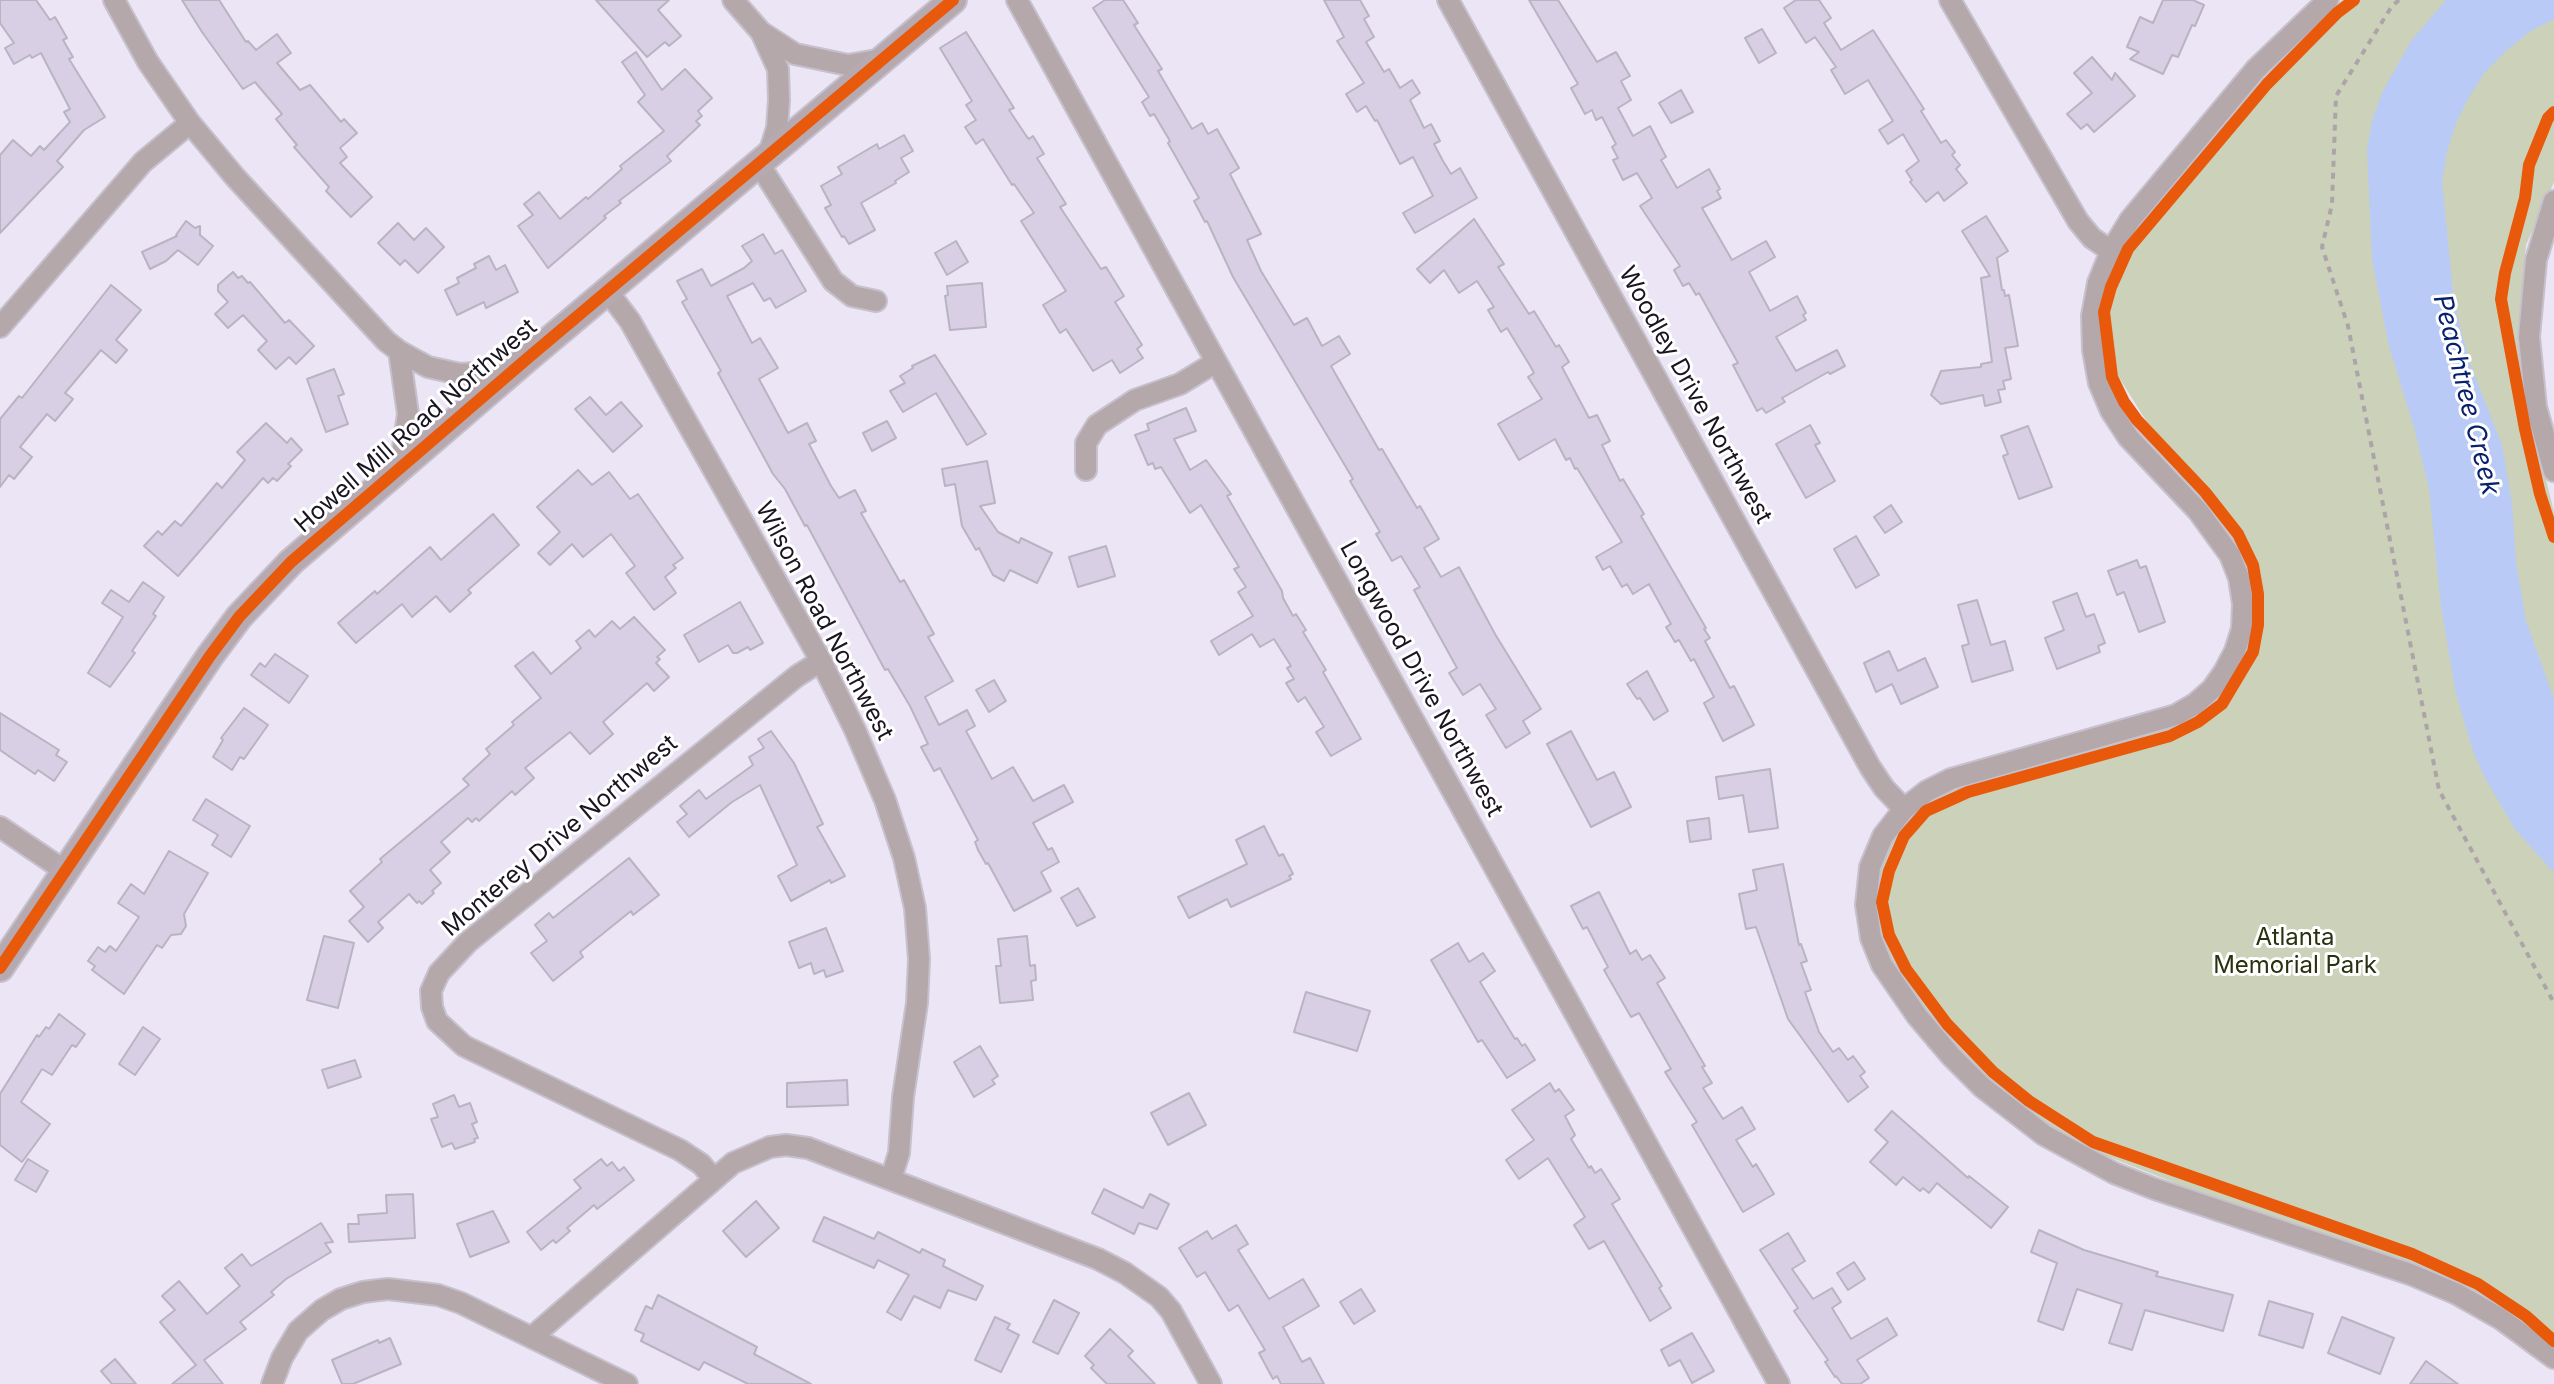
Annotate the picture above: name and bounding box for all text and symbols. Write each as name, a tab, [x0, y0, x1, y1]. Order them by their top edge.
street label: Woodley Drive Northwest	[1612, 261, 1778, 529]
water label: Peachtree Creek	[2426, 292, 2506, 498]
street label: Howell Mill Road Northwest	[289, 313, 543, 539]
street label: Wilson Road Northwest	[749, 497, 899, 745]
street label: Longwood Drive Northwest	[1333, 536, 1509, 822]
street label: Monterey Drive Northwest	[437, 729, 683, 943]
park label: Atlanta Memorial Park	[2213, 924, 2377, 980]

